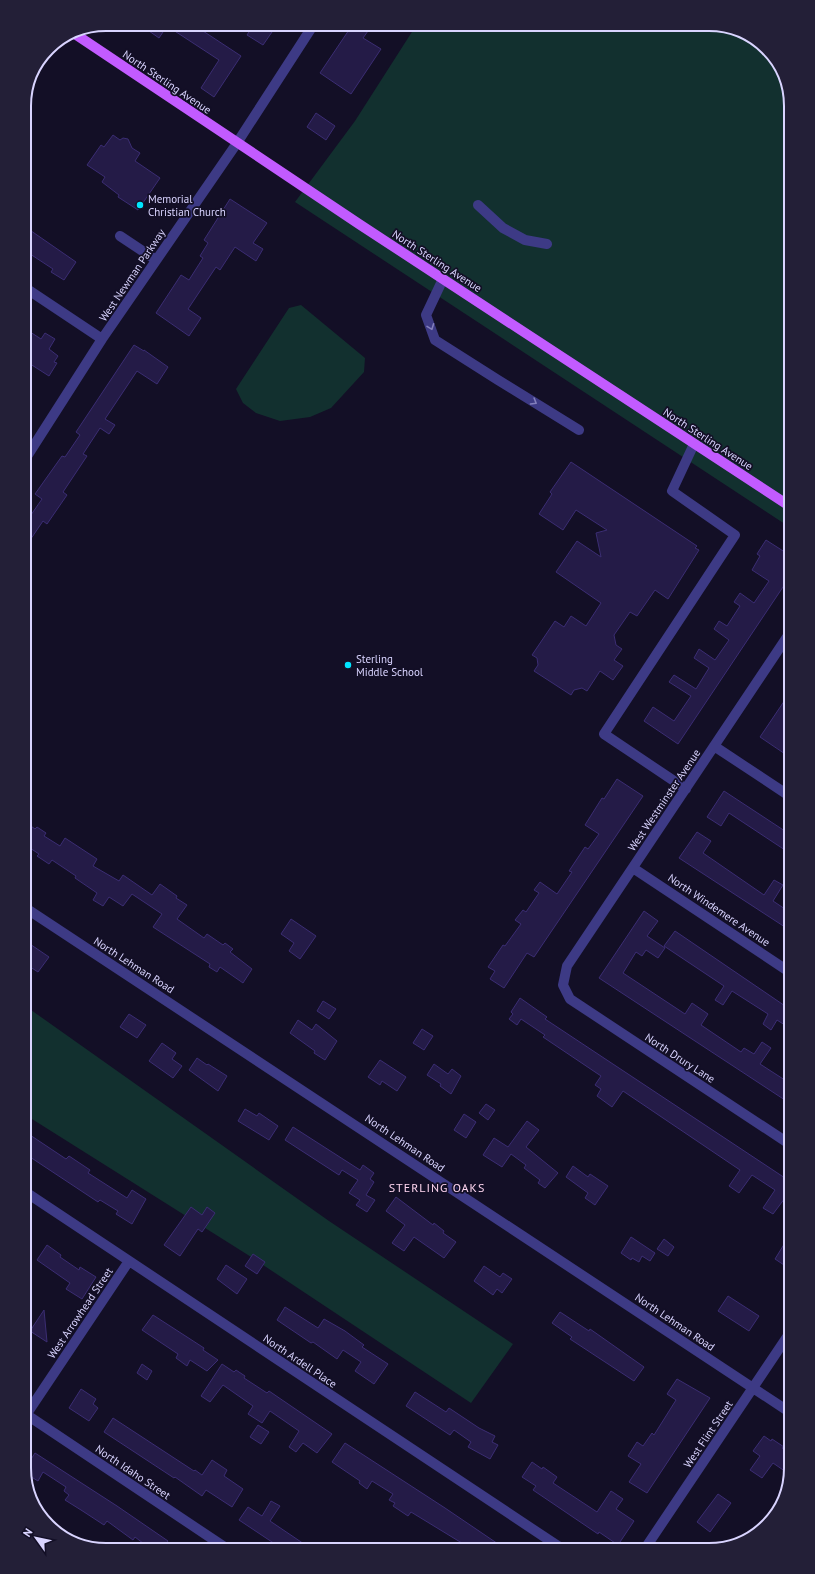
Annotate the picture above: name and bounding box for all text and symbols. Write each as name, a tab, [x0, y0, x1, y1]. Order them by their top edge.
street label: North Sterling Avenue	[120, 47, 214, 117]
place label: Memorial Christian Church	[148, 192, 226, 219]
marker: Memorial Christian Church	[135, 200, 145, 210]
street label: West Newman Parkway	[96, 225, 169, 324]
street label: North Sterling Avenue	[390, 227, 485, 295]
one-way arrow	[426, 324, 434, 331]
one-way arrow	[530, 398, 537, 405]
street label: North Sterling Avenue	[661, 405, 756, 473]
place label: Sterling Middle School	[356, 652, 424, 679]
marker: Sterling Middle School	[343, 660, 353, 670]
street label: West Westminster Avenue	[625, 746, 704, 854]
street label: North Windemere Avenue	[665, 871, 773, 950]
street label: North Lehman Road	[91, 934, 177, 996]
street label: North Drury Lane	[642, 1030, 718, 1086]
street label: North Lehman Road	[362, 1111, 448, 1175]
district label: STERLING OAKS	[389, 1180, 485, 1195]
street label: West Arrowhead Street	[44, 1265, 116, 1361]
street label: North Lehman Road	[632, 1290, 718, 1354]
street label: North Ardell Place	[260, 1331, 340, 1391]
street label: West Flint Street	[680, 1397, 736, 1470]
street label: North Idaho Street	[93, 1442, 173, 1502]
north arrow	[16, 1518, 56, 1558]
text: N	[20, 1526, 35, 1539]

